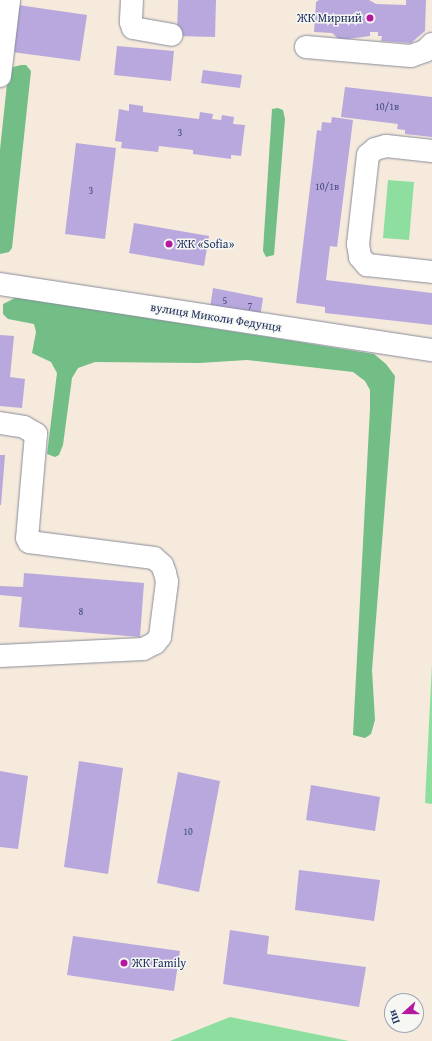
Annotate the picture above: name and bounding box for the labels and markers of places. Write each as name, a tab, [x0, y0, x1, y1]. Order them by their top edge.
place label: ЖК Мирний	[297, 11, 362, 25]
marker: ЖК Мирний	[365, 13, 375, 23]
place label: ЖК «Sofia»	[177, 237, 234, 251]
marker: ЖК «Sofia»	[164, 239, 174, 249]
place label: ЖК Family	[132, 956, 186, 970]
marker: ЖК Family	[119, 958, 129, 968]

